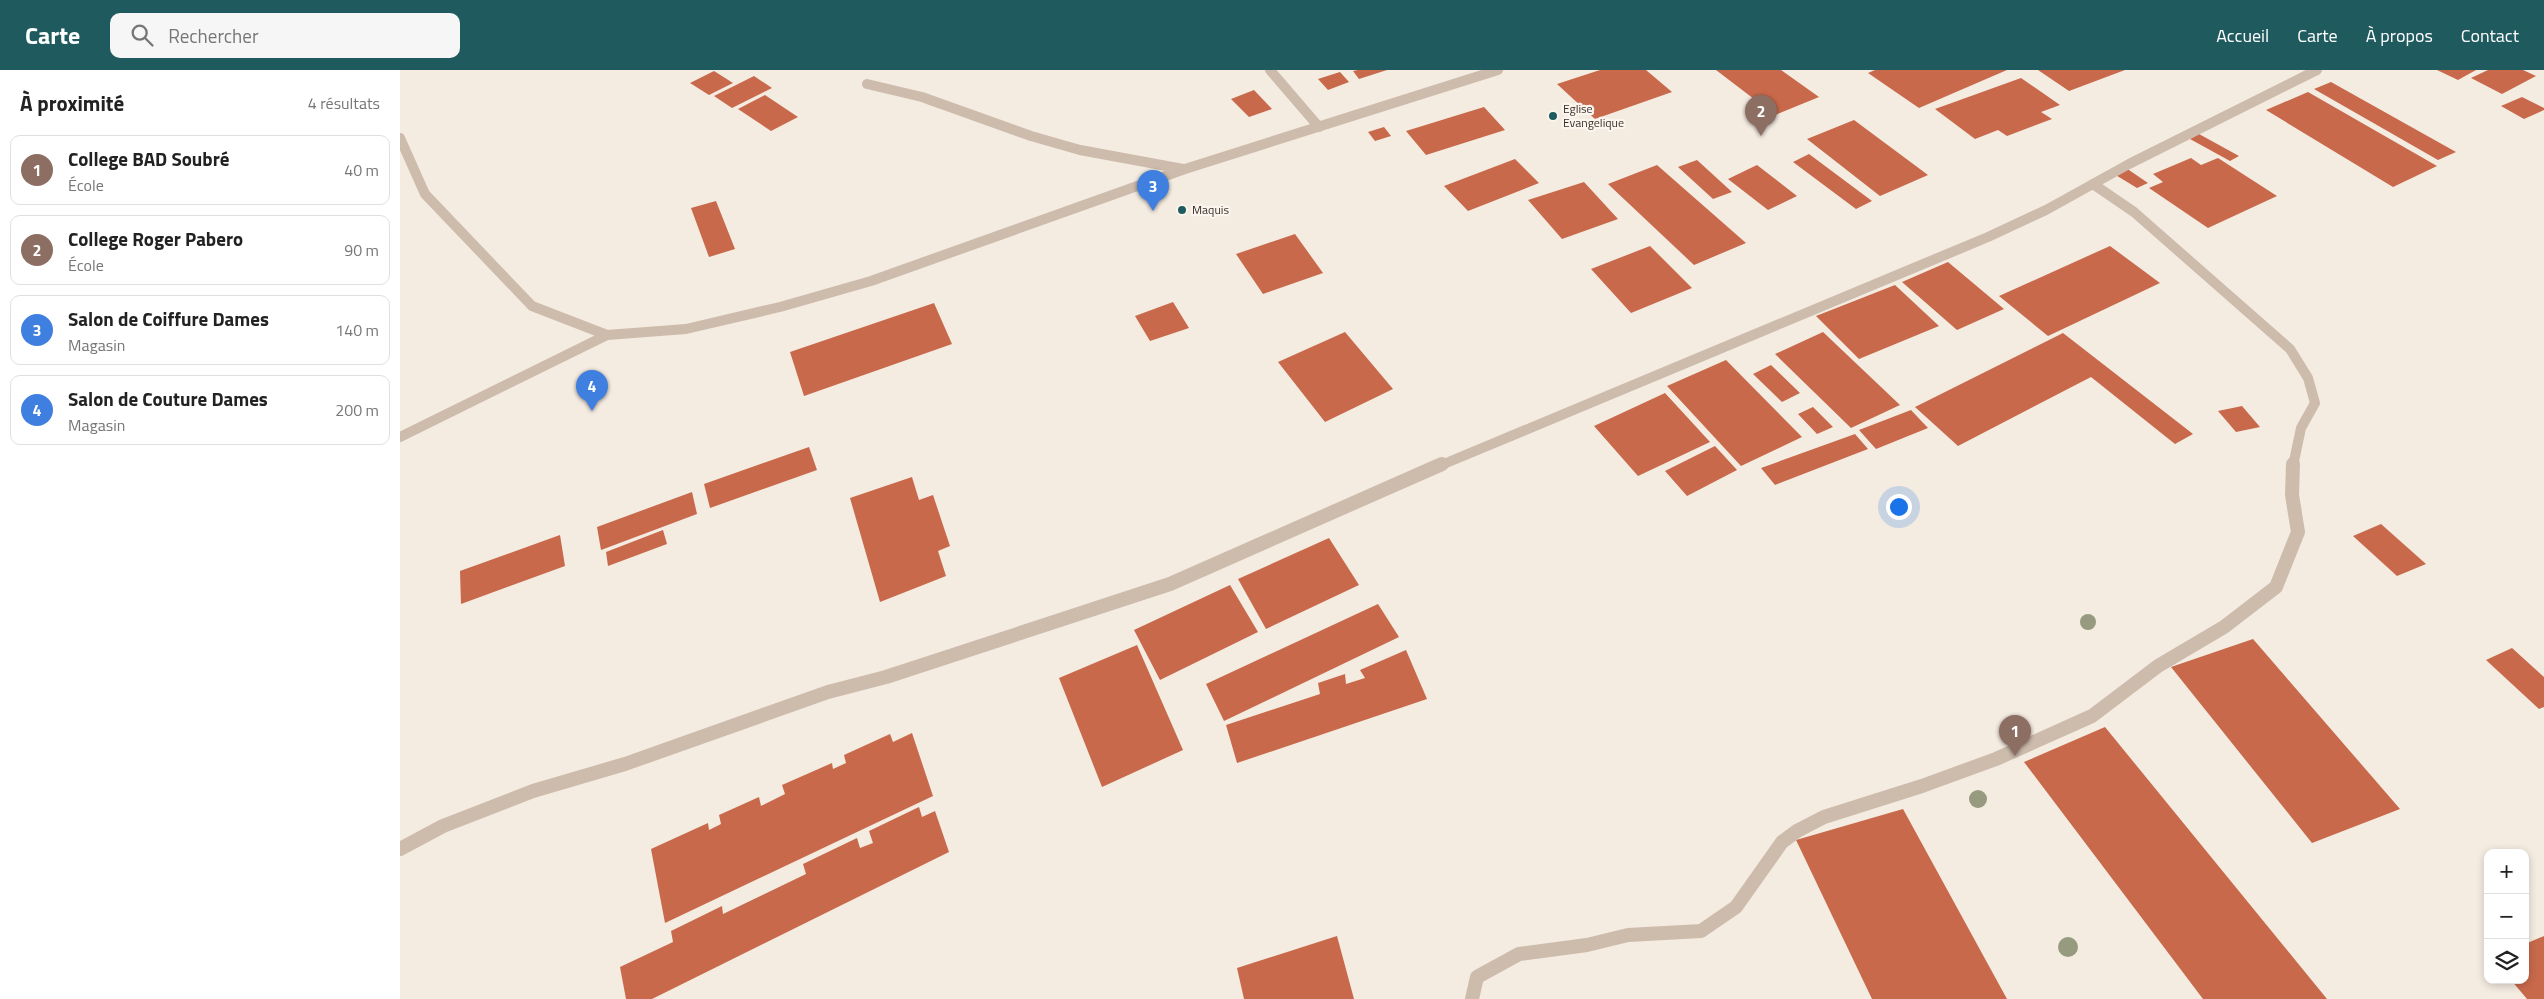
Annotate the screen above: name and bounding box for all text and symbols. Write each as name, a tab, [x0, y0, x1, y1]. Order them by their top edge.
search box	[110, 13, 460, 58]
text: Carte	[25, 17, 80, 53]
icon: search	[128, 21, 156, 49]
text: Rechercher	[168, 21, 258, 50]
text: Accueil	[2216, 22, 2269, 49]
text: Carte	[2297, 22, 2338, 49]
text: À propos	[2366, 22, 2433, 49]
text: Contact	[2461, 22, 2519, 49]
text: À proximité	[20, 87, 124, 119]
text: 4 résultats	[308, 91, 380, 115]
pin: 2	[1745, 95, 1777, 136]
place label: Eglise Evangelique	[1563, 99, 1624, 132]
marker: Eglise Evangelique	[1547, 110, 1559, 122]
text: College BAD Soubré	[68, 144, 229, 173]
text: 1	[33, 158, 41, 182]
text: 40 m	[344, 158, 379, 182]
pin: 3	[1137, 170, 1169, 211]
text: École	[68, 173, 104, 197]
place label: Maquis	[1192, 200, 1229, 219]
marker: Maquis	[1176, 204, 1188, 216]
text: College Roger Pabero	[68, 224, 243, 253]
text: 2	[33, 238, 41, 262]
text: 90 m	[344, 238, 379, 262]
text: École	[68, 253, 104, 277]
text: Salon de Coiffure Dames	[68, 304, 269, 333]
text: 3	[33, 318, 41, 342]
text: 140 m	[335, 318, 379, 342]
text: Magasin	[68, 333, 125, 357]
pin: 4	[576, 370, 608, 411]
text: Salon de Couture Dames	[68, 384, 268, 413]
text: 4	[33, 398, 41, 422]
text: 200 m	[335, 398, 379, 422]
text: Magasin	[68, 413, 125, 437]
your location	[1886, 494, 1912, 520]
pin: 1	[1999, 715, 2031, 756]
map controls	[2484, 849, 2529, 984]
button: +	[2484, 849, 2529, 894]
button: −	[2484, 894, 2529, 939]
button: layers	[2484, 939, 2529, 984]

